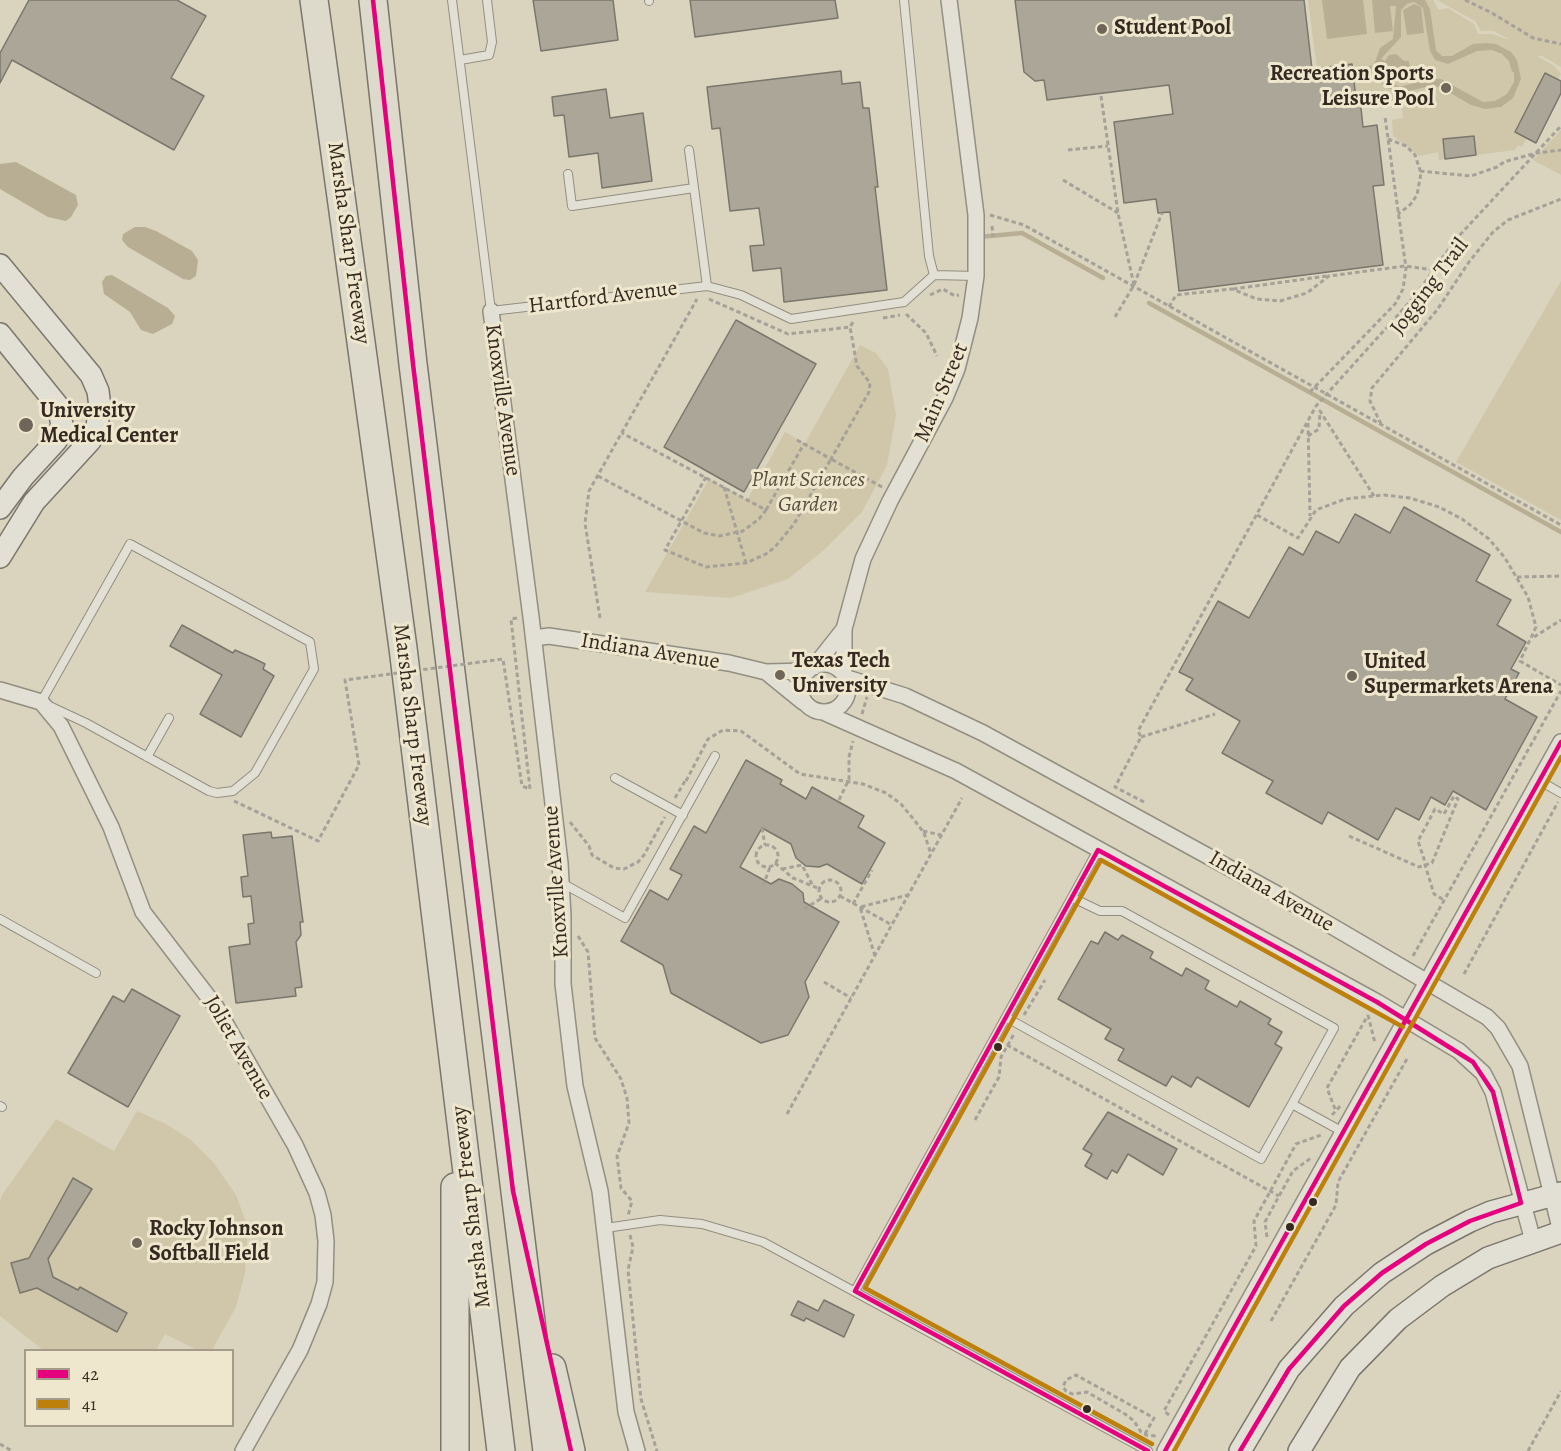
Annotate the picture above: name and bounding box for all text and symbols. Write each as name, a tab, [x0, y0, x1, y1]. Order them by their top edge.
place label: Student Pool	[1114, 16, 1231, 42]
marker: Student Pool	[1095, 22, 1109, 36]
place label: Recreation Sports Leisure Pool	[1270, 62, 1434, 113]
marker: Recreation Sports Leisure Pool	[1439, 81, 1453, 95]
street label: Marsha Sharp Freeway	[321, 140, 375, 346]
street label: Jogging Trail	[1385, 233, 1475, 341]
street label: Hartford Avenue	[527, 276, 679, 320]
street label: Knoxville Avenue	[478, 322, 526, 478]
street label: Main Street	[909, 339, 975, 447]
place label: University Medical Center	[40, 399, 178, 451]
marker: University Medical Center	[17, 416, 35, 434]
park label: Plant Sciences Garden	[751, 468, 865, 520]
street label: Marsha Sharp Freeway	[386, 622, 438, 828]
street label: Indiana Avenue	[579, 628, 721, 676]
place label: Texas Tech University	[792, 649, 890, 700]
place label: United Supermarkets Arena	[1364, 650, 1553, 702]
marker: Texas Tech University	[773, 668, 787, 682]
marker: United Supermarkets Arena	[1345, 669, 1359, 683]
street label: Knoxville Avenue	[538, 805, 576, 959]
street label: Indiana Avenue	[1204, 846, 1338, 938]
street label: Joliet Avenue	[198, 991, 278, 1105]
unlabelled marker	[992, 1041, 1004, 1053]
street label: Marsha Sharp Freeway	[446, 1104, 498, 1310]
unlabelled marker	[1307, 1196, 1319, 1208]
place label: Rocky Johnson Softball Field	[149, 1217, 284, 1268]
unlabelled marker	[1284, 1221, 1296, 1233]
marker: Rocky Johnson Softball Field	[130, 1236, 144, 1250]
legend	[24, 1349, 234, 1427]
text: 42	[82, 1362, 99, 1386]
text: 41	[82, 1392, 96, 1416]
unlabelled marker	[1081, 1403, 1093, 1415]

